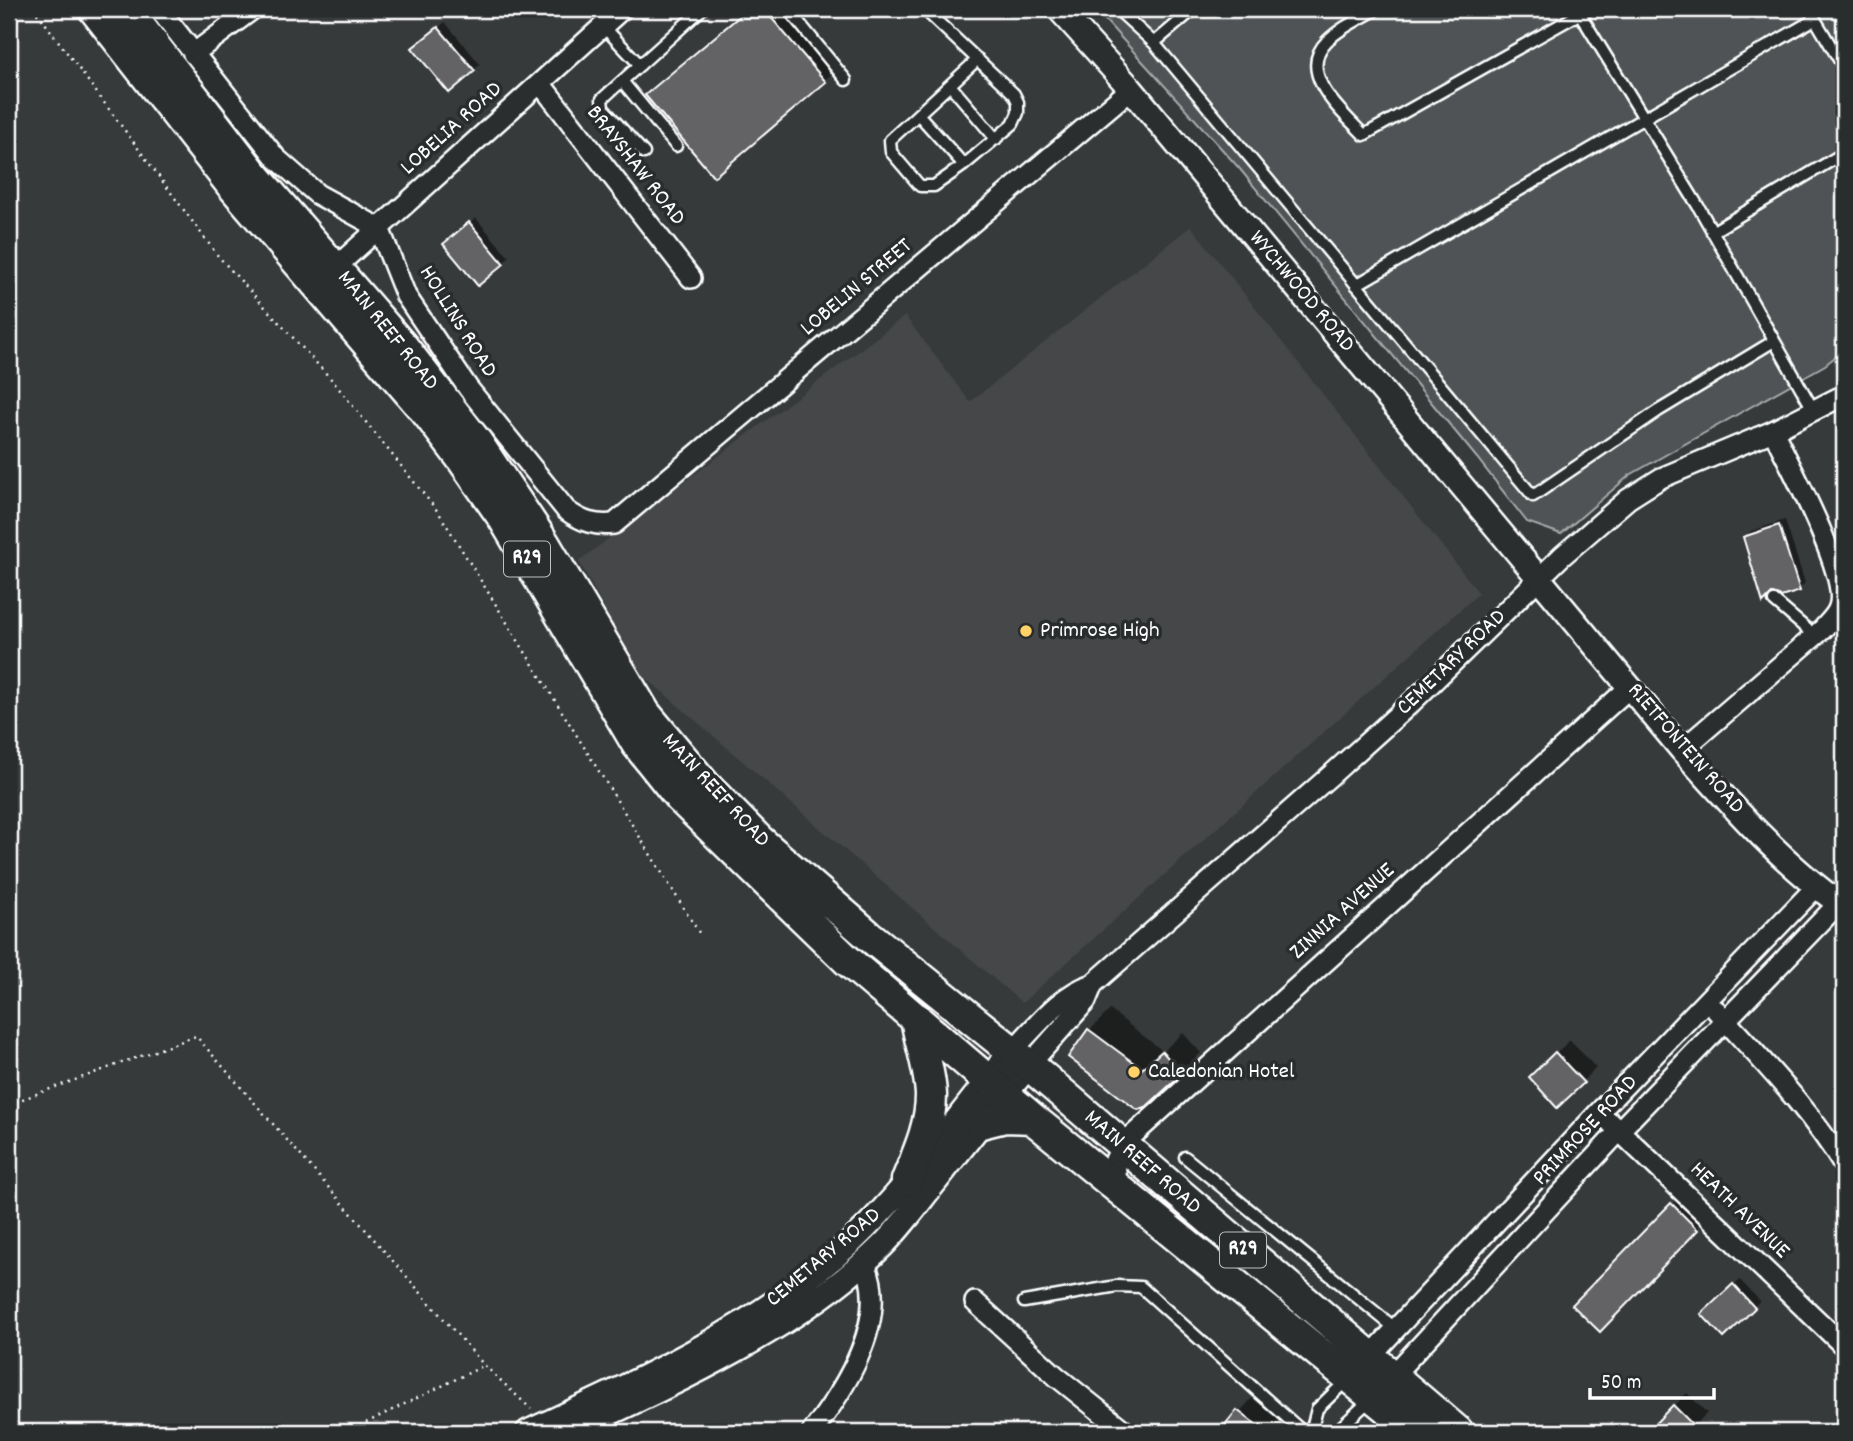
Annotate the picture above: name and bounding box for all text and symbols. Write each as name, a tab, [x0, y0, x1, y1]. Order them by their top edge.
street label: LOBELIA ROAD	[394, 74, 510, 184]
street label: BRAYSHAW ROAD	[577, 99, 693, 233]
street label: WYCHWOOD ROAD	[1240, 224, 1362, 360]
street label: LOBELIN STREET	[794, 231, 920, 345]
street label: HOLLINS ROAD	[409, 260, 505, 385]
street label: MAIN REEF ROAD	[328, 264, 446, 398]
road number: R29	[504, 542, 550, 576]
street label: CEMETARY ROAD	[1390, 602, 1514, 724]
place label: Primrose High	[1040, 615, 1159, 648]
marker: Primrose High	[1018, 623, 1034, 639]
street label: RIETFONTEIN ROAD	[1618, 676, 1752, 822]
street label: MAIN REEF ROAD	[653, 726, 777, 856]
street label: ZINNIA AVENUE	[1283, 855, 1403, 968]
place label: Caledonian Hotel	[1148, 1056, 1295, 1089]
marker: Caledonian Hotel	[1126, 1064, 1142, 1080]
street label: PRIMROSE ROAD	[1526, 1068, 1646, 1194]
street label: MAIN REEF ROAD	[1076, 1103, 1208, 1224]
street label: HEATH AVENUE	[1682, 1155, 1797, 1268]
street label: CEMETARY ROAD	[759, 1200, 889, 1316]
road number: R29	[1220, 1232, 1266, 1268]
scale bar	[1590, 1357, 1715, 1401]
text: 50 m	[1601, 1369, 1641, 1399]

